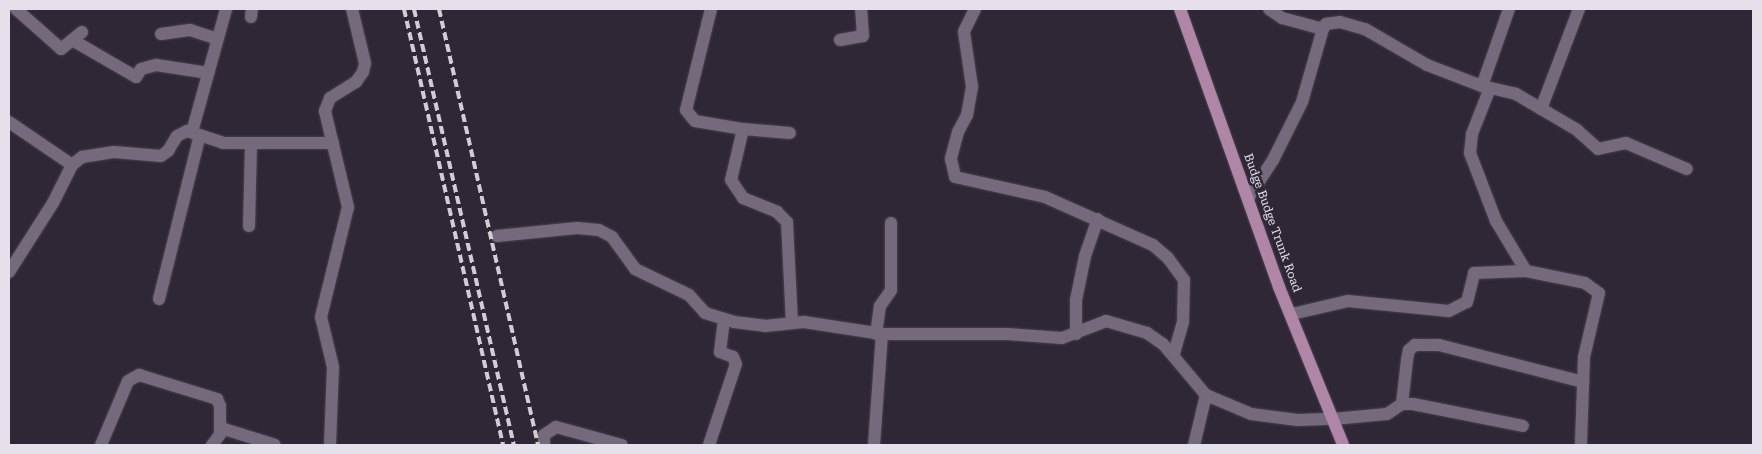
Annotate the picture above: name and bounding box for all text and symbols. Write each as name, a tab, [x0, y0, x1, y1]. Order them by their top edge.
street label: Budge Budge Trunk Road	[1240, 152, 1304, 294]

